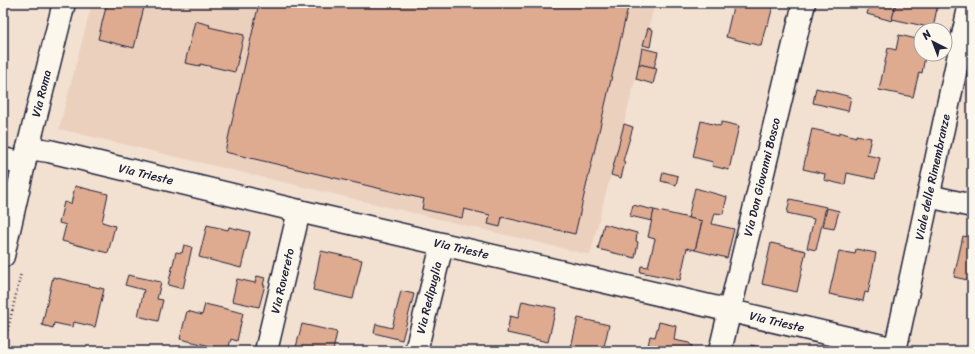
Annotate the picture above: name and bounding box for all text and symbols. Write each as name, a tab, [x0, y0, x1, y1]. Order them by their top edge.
north arrow	[913, 22, 953, 62]
text: N	[917, 25, 936, 45]
street label: Via Roma	[25, 68, 58, 120]
street label: Viale delle Rimembranze	[908, 112, 957, 242]
street label: Via Don Giovanni Bosco	[737, 115, 787, 239]
street label: Via Trieste	[116, 157, 176, 192]
street label: Via Trieste	[432, 232, 491, 266]
street label: Via Rovereto	[264, 246, 301, 316]
street label: Via Redipuglia	[410, 259, 449, 336]
street label: Via Trieste	[747, 305, 807, 339]

